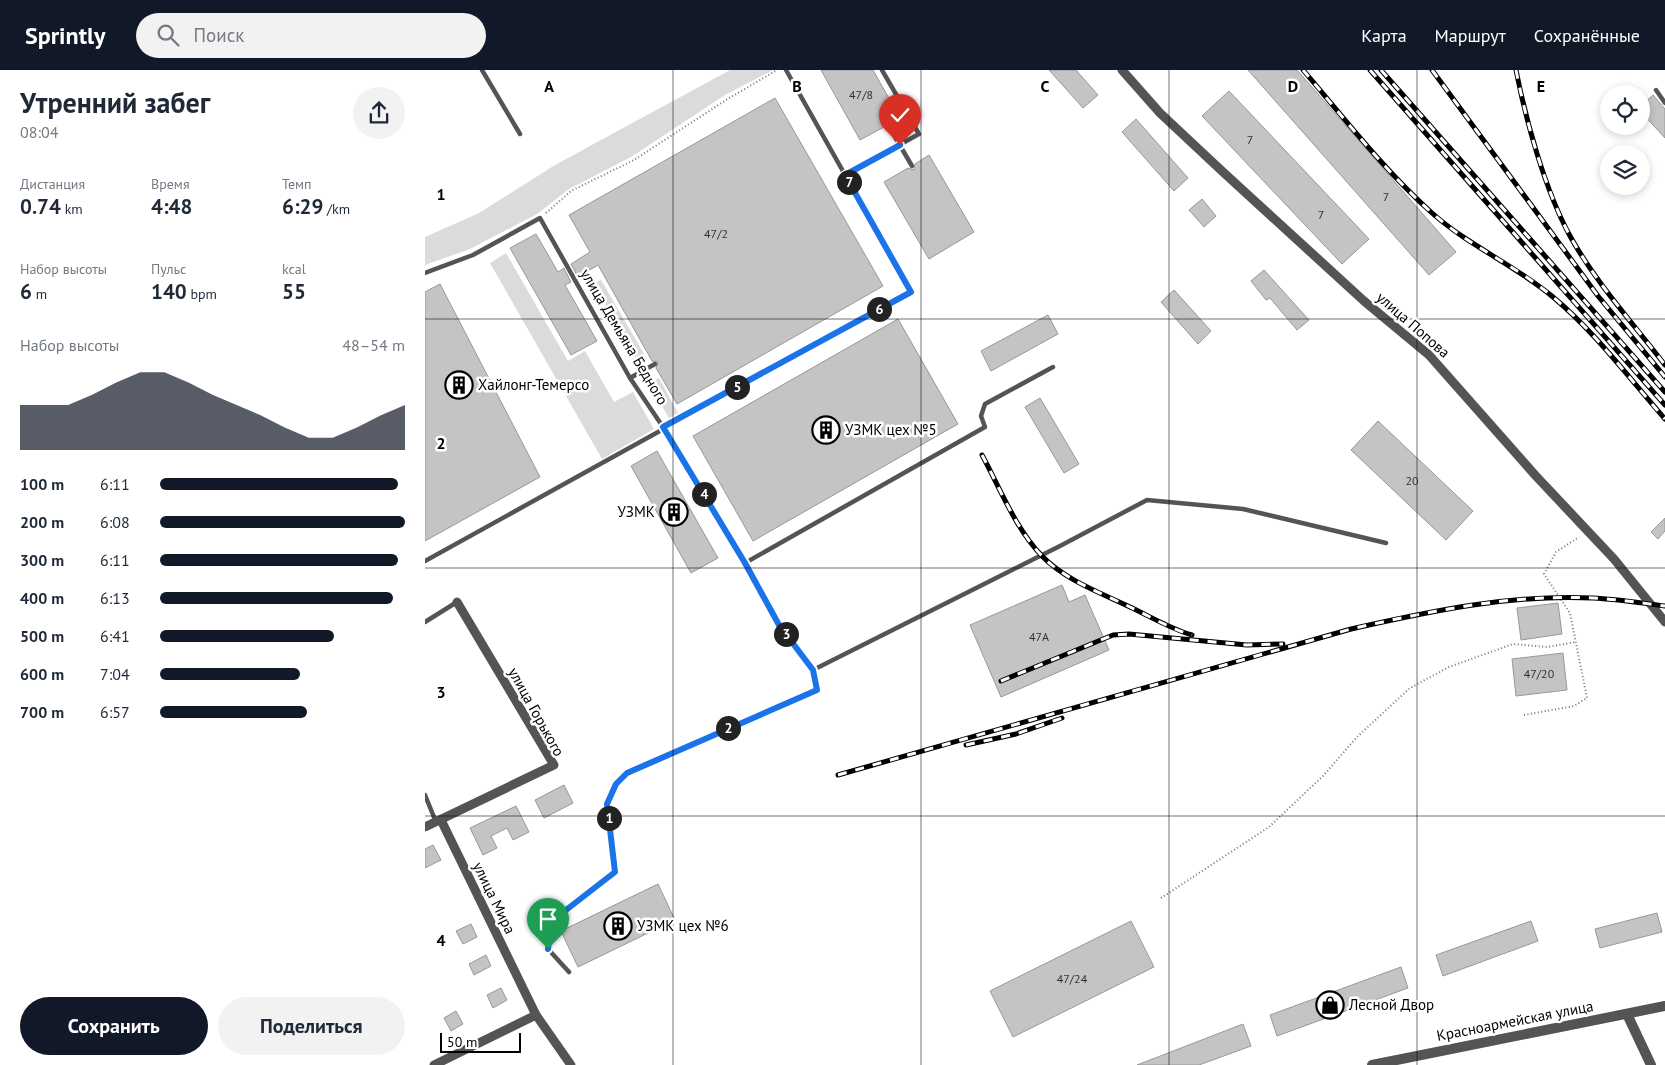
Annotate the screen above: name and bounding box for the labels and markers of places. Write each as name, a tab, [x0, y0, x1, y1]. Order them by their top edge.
pin	[879, 94, 921, 145]
pin: 7	[837, 170, 861, 194]
pin: 6	[867, 296, 891, 322]
building icon: Хайлонг-Темерсо	[444, 370, 474, 400]
pin: 5	[725, 374, 749, 400]
place label: Хайлонг-Темерсо	[478, 375, 589, 394]
building icon: УЗМК цех №5	[811, 415, 841, 445]
place label: УЗМК цех №5	[845, 420, 937, 439]
pin: 4	[691, 482, 717, 506]
building icon: УЗМК	[659, 497, 689, 527]
place label: УЗМК	[618, 502, 655, 521]
pin: 3	[773, 622, 799, 646]
pin: 2	[715, 716, 741, 740]
pin: 1	[597, 806, 621, 830]
pin	[527, 898, 569, 949]
building icon: УЗМК цех №6	[603, 911, 633, 941]
place label: УЗМК цех №6	[637, 916, 729, 935]
shop icon: Лесной Двор	[1315, 990, 1345, 1020]
place label: Лесной Двор	[1348, 995, 1434, 1014]

